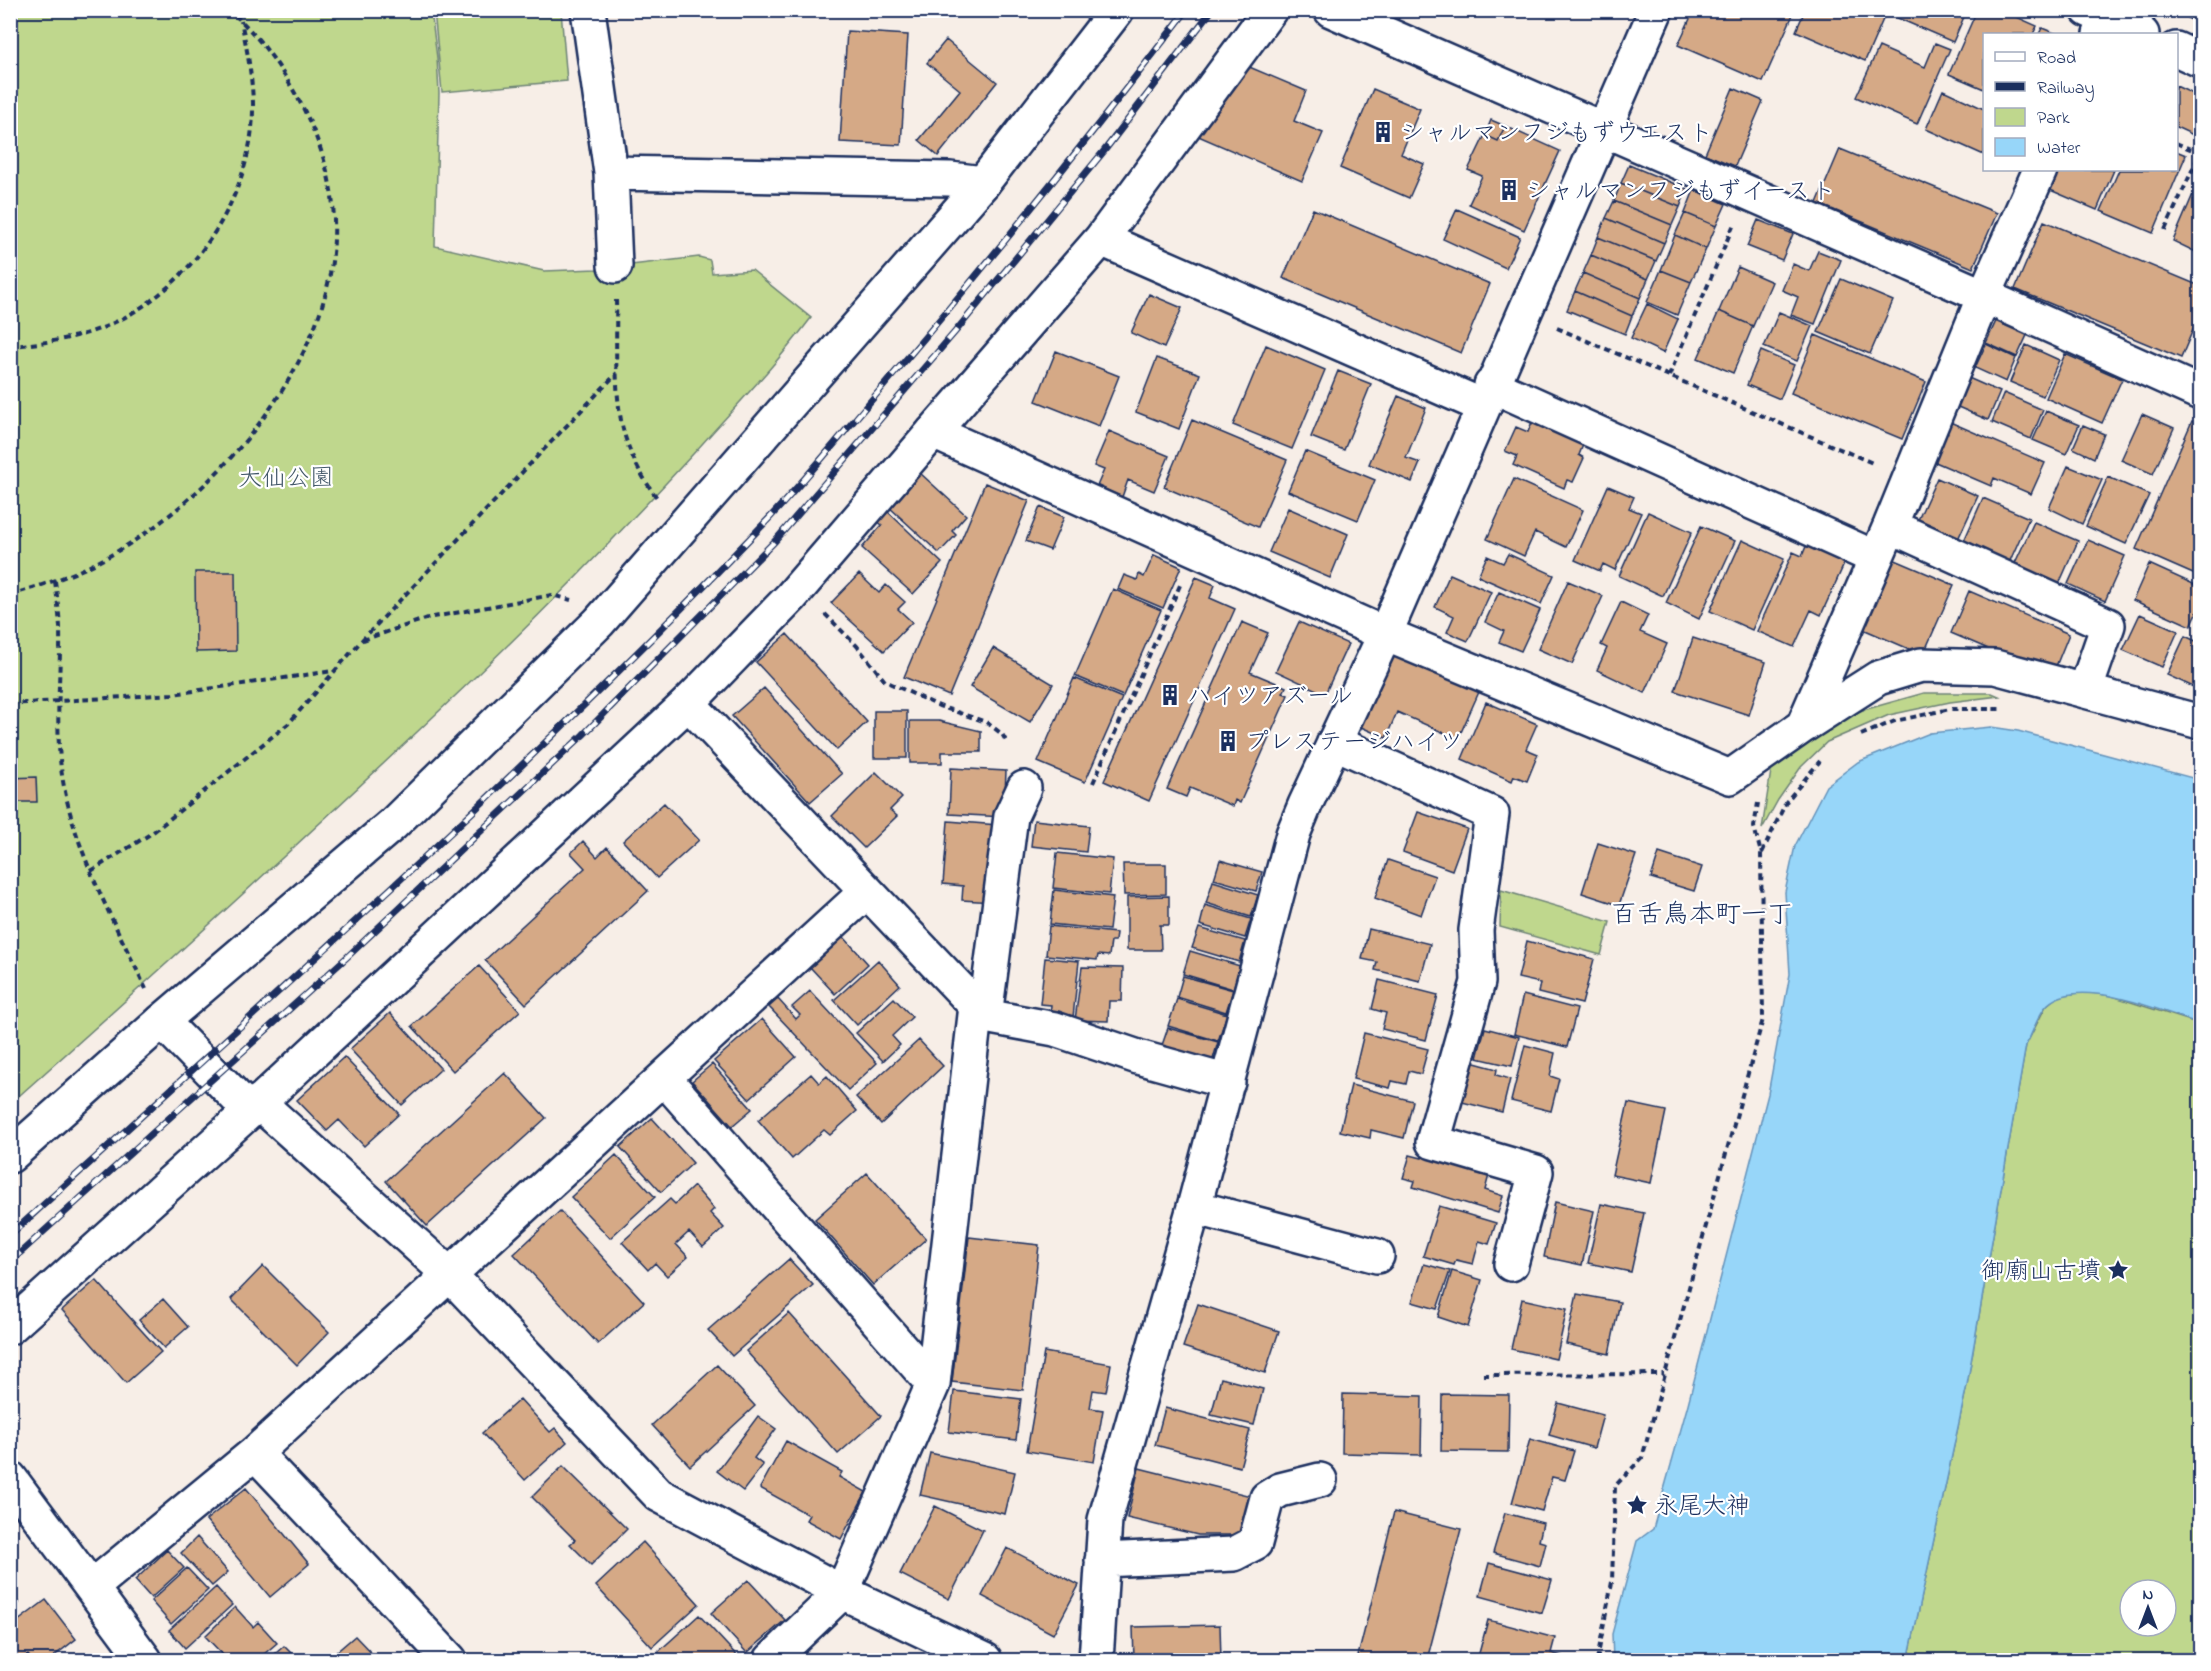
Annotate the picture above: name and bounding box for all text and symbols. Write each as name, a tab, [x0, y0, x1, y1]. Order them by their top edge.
legend	[1983, 33, 2178, 171]
text: Road	[2037, 46, 2076, 72]
text: Railway	[2037, 76, 2094, 102]
text: Park	[2037, 106, 2070, 132]
place label: シャルマンフジもずウエスト	[1400, 117, 1713, 152]
building icon: シャルマンフジもずウエスト	[1371, 120, 1395, 144]
text: Water	[2037, 136, 2081, 162]
place label: シャルマンフジもずイースト	[1526, 175, 1836, 210]
building icon: シャルマンフジもずイースト	[1497, 178, 1521, 202]
park label: 大仙公園	[238, 462, 334, 497]
place label: ハイツアズール	[1187, 680, 1353, 715]
building icon: ハイツアズール	[1158, 683, 1182, 707]
place label: プレステージハイツ	[1245, 726, 1463, 761]
building icon: プレステージハイツ	[1216, 729, 1240, 753]
district label: 百舌鳥本町一丁	[1611, 897, 1793, 935]
place label: 御廟山古墳	[1981, 1255, 2101, 1290]
place icon: 御廟山古墳	[2106, 1258, 2130, 1282]
place label: 永尾大神	[1654, 1490, 1750, 1525]
place icon: 永尾大神	[1625, 1493, 1649, 1517]
north arrow	[2118, 1578, 2178, 1638]
text: N	[2143, 1583, 2154, 1607]

